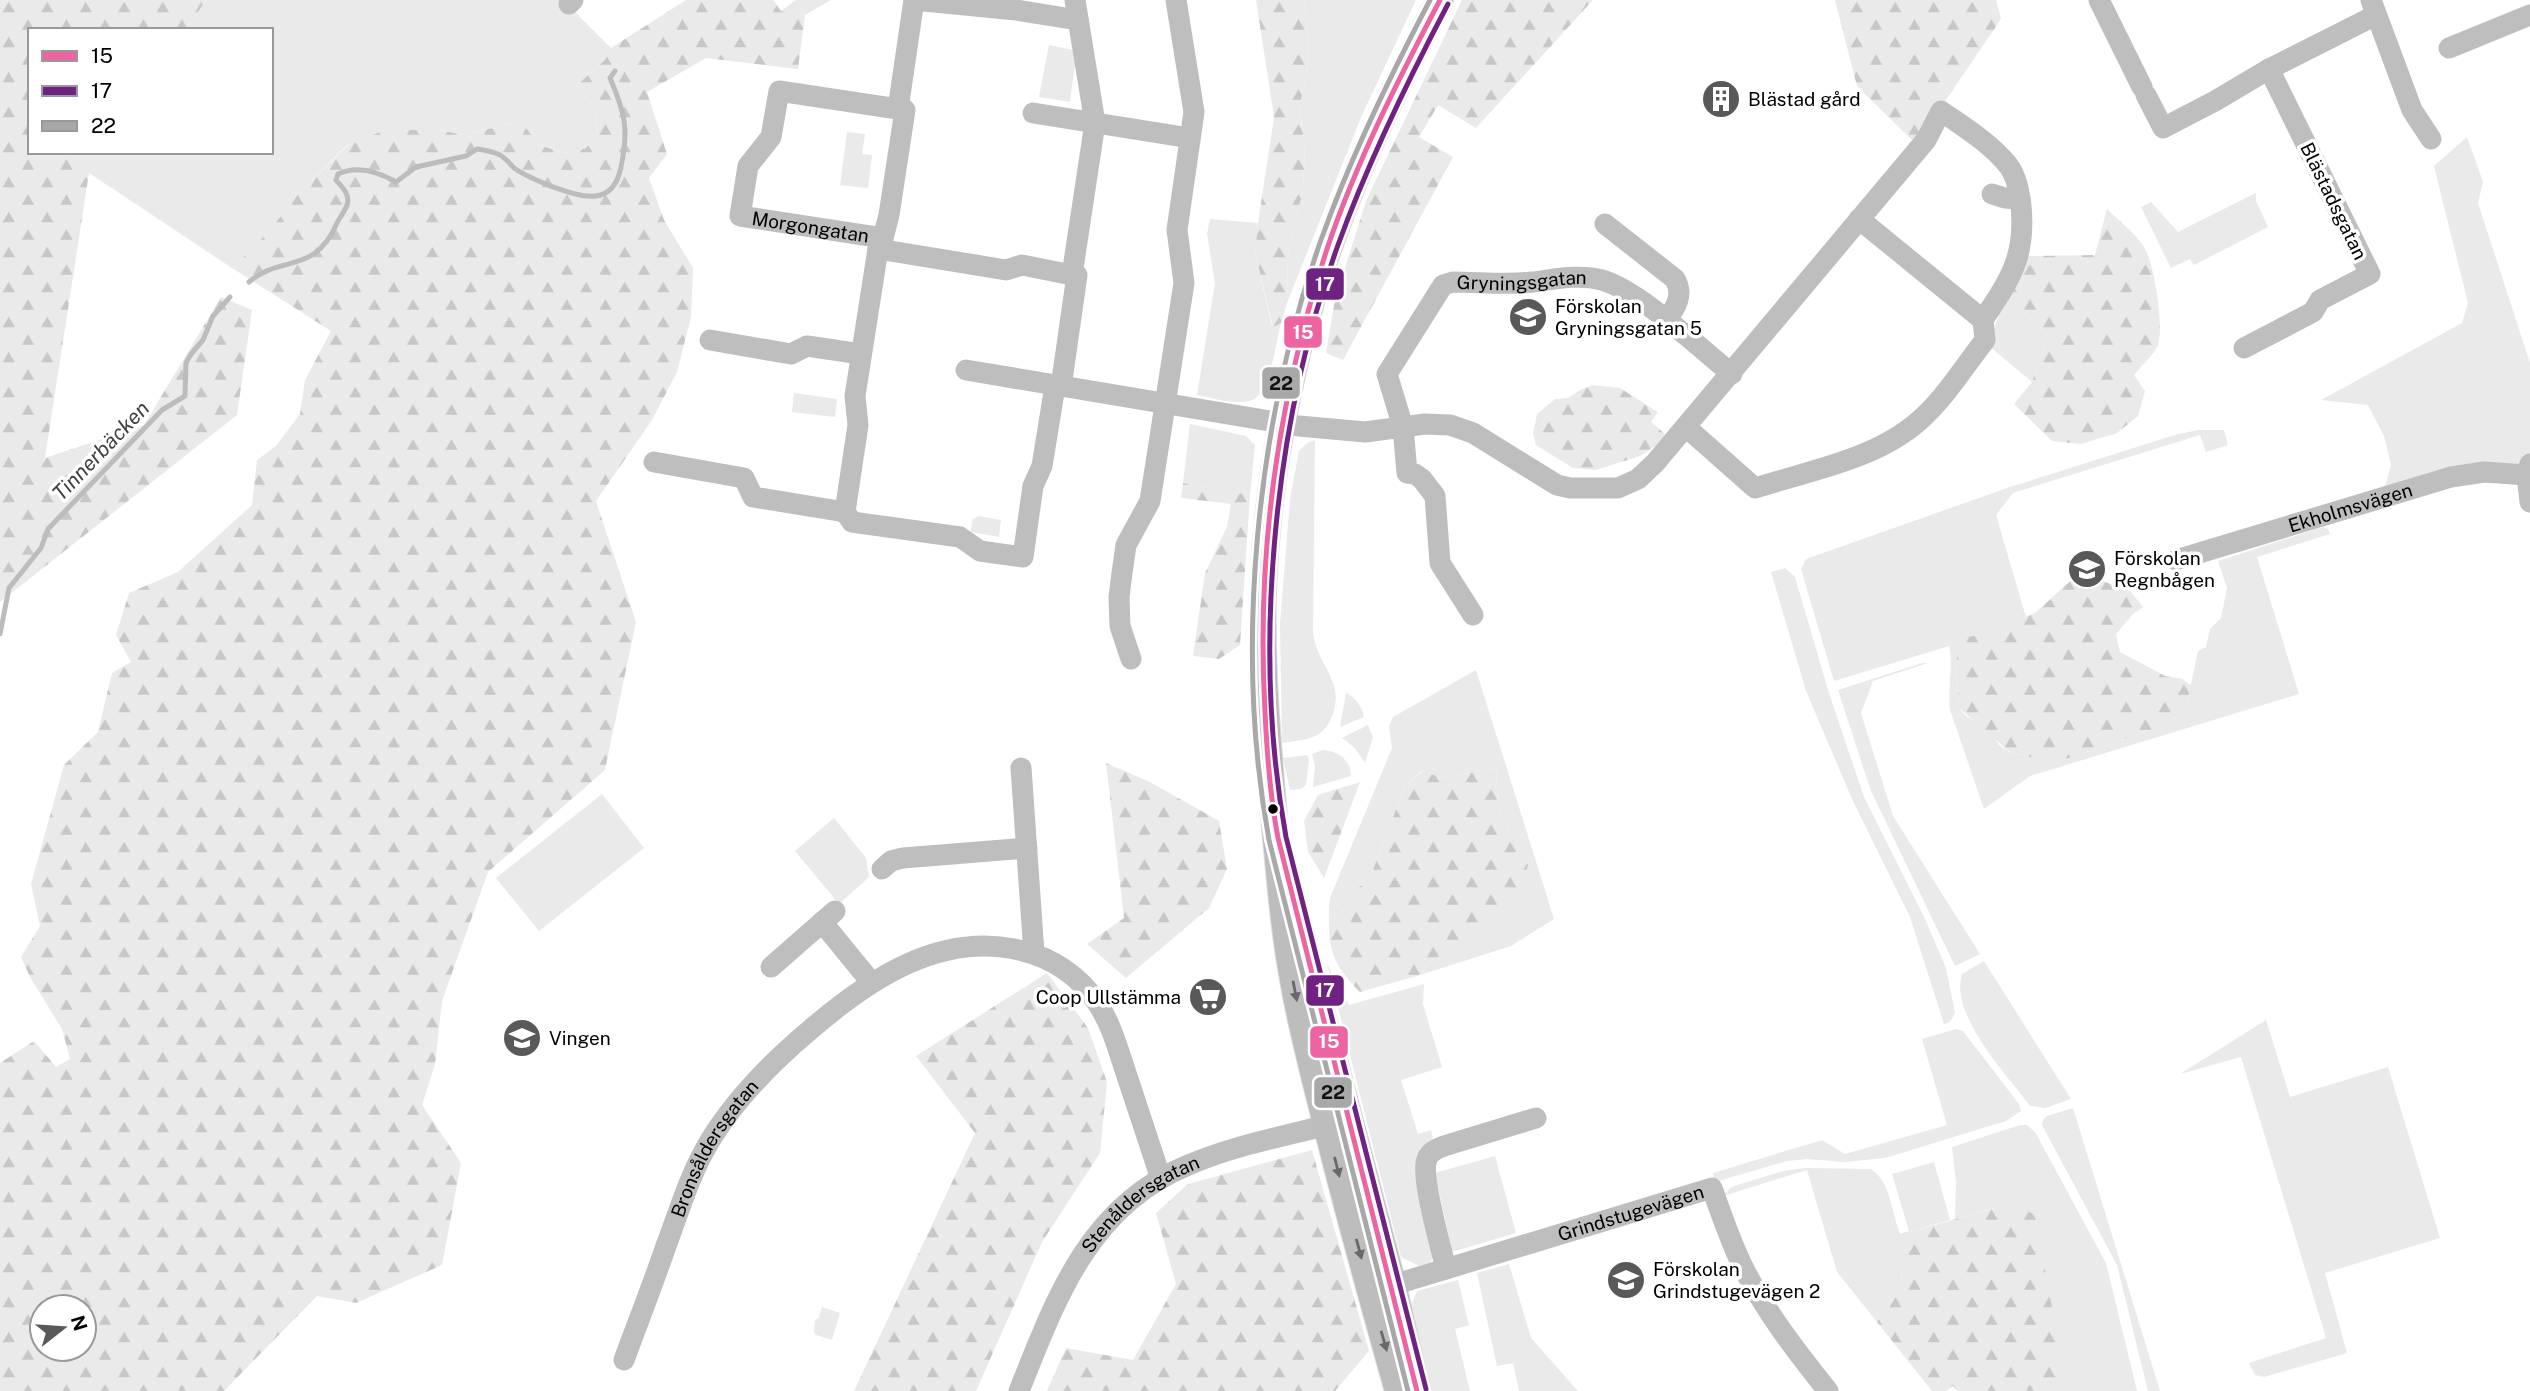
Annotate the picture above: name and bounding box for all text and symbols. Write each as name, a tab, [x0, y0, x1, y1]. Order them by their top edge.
legend	[28, 28, 273, 154]
text: 15	[91, 43, 113, 68]
text: 17	[91, 78, 112, 103]
building icon: Blästad gård	[1700, 78, 1742, 120]
place label: Blästad gård	[1748, 88, 1861, 110]
text: 22	[91, 113, 116, 138]
street label: Blästadsgatan	[2296, 139, 2372, 263]
street label: Morgongatan	[750, 207, 871, 247]
street label: Gryningsgatan	[1457, 266, 1587, 294]
line badge: 17	[1305, 267, 1345, 301]
text: 17	[1315, 273, 1335, 295]
place label: Förskolan Gryningsgatan 5	[1555, 295, 1702, 339]
school or university icon: Förskolan Gryningsgatan 5	[1507, 296, 1549, 338]
line badge: 15	[1283, 315, 1323, 349]
text: 15	[1293, 321, 1313, 343]
line badge: 22	[1261, 366, 1301, 400]
text: 22	[1269, 372, 1293, 394]
water label: Tinnerbäcken	[47, 396, 154, 506]
street label: Ekholmsvägen	[2285, 478, 2415, 537]
place label: Förskolan Regnbågen	[2114, 547, 2215, 591]
school or university icon: Förskolan Regnbågen	[2066, 548, 2108, 590]
unlabelled marker	[1266, 802, 1280, 816]
line badge: 17	[1305, 974, 1345, 1007]
supermarket icon: Coop Ullstämma	[1187, 976, 1229, 1018]
text: 17	[1315, 979, 1335, 1001]
one-way arrow	[1290, 980, 1301, 1002]
place label: Coop Ullstämma	[1036, 986, 1181, 1008]
school or university icon: Vingen	[501, 1017, 543, 1059]
line badge: 15	[1309, 1025, 1349, 1059]
place label: Vingen	[549, 1027, 611, 1049]
text: 15	[1319, 1030, 1339, 1052]
street label: Bronsåldersgatan	[666, 1075, 763, 1220]
line badge: 22	[1313, 1076, 1353, 1109]
text: 22	[1321, 1081, 1345, 1103]
street label: Stenåldersgatan	[1076, 1151, 1202, 1257]
one-way arrow	[1332, 1156, 1343, 1178]
street label: Grindstugevägen	[1555, 1180, 1706, 1245]
one-way arrow	[1354, 1239, 1364, 1260]
place label: Förskolan Grindstugevägen 2	[1653, 1258, 1820, 1302]
school or university icon: Förskolan Grindstugevägen 2	[1605, 1259, 1647, 1301]
north arrow	[28, 1293, 98, 1363]
text: N	[67, 1313, 92, 1333]
one-way arrow	[1379, 1330, 1390, 1352]

